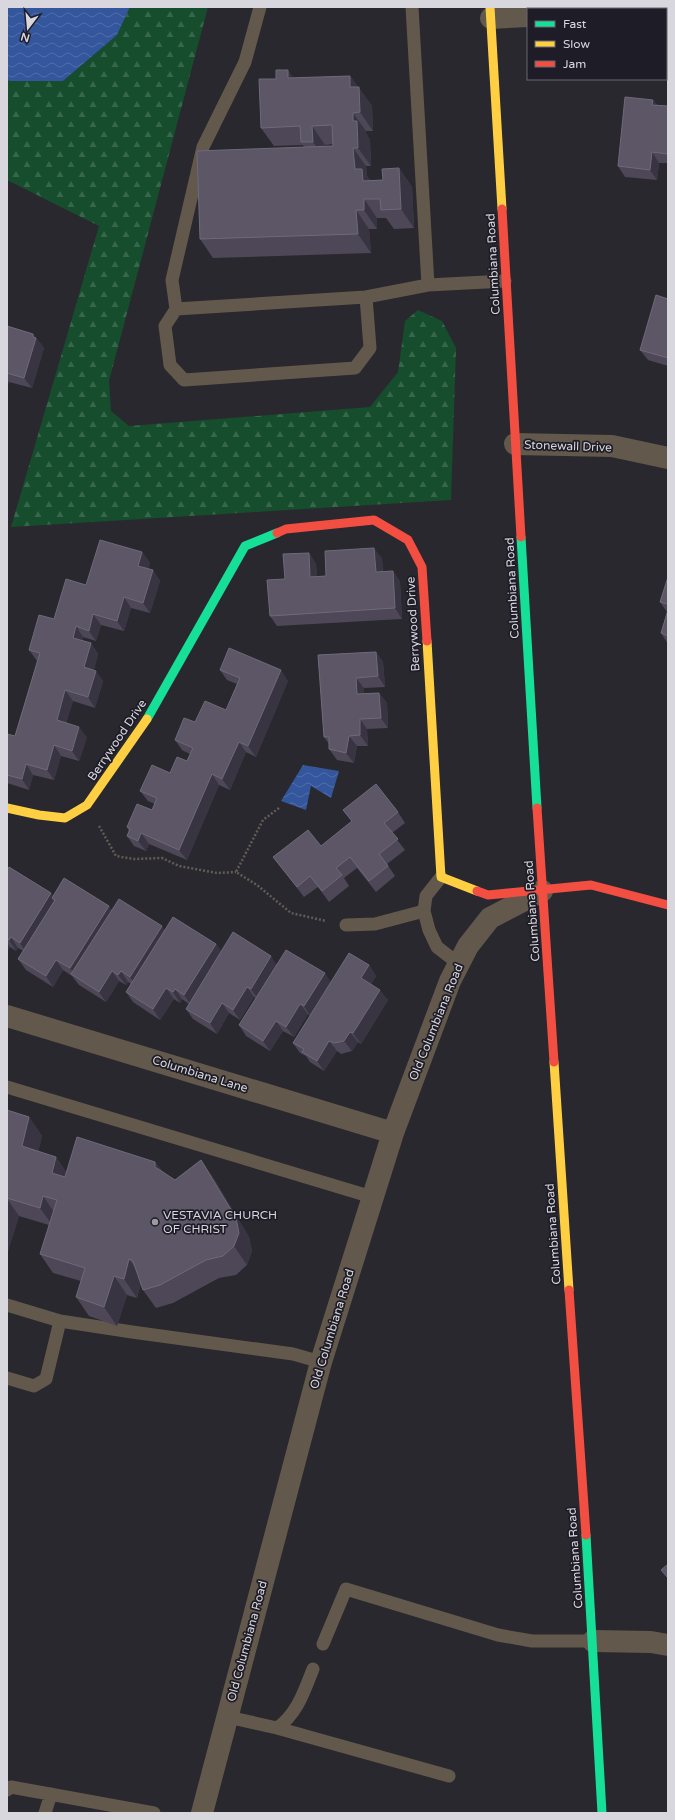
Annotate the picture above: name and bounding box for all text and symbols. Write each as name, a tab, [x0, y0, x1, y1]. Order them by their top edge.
north arrow	[8, 8, 48, 48]
legend	[527, 8, 667, 80]
text: Fast	[563, 17, 587, 31]
text: N	[19, 30, 31, 45]
text: Slow	[563, 37, 590, 51]
text: Jam	[563, 57, 586, 71]
street label: Columbiana Road	[483, 213, 503, 315]
street label: Stonewall Drive	[524, 437, 612, 455]
street label: Columbiana Road	[502, 537, 522, 639]
street label: Berrywood Drive	[404, 576, 422, 672]
street label: Berrywood Drive	[85, 697, 149, 783]
street label: Columbiana Road	[521, 860, 543, 962]
street label: Old Columbiana Road	[406, 962, 466, 1082]
street label: Columbiana Lane	[151, 1053, 250, 1095]
street label: Columbiana Road	[542, 1183, 564, 1285]
place label: VESTAVIA CHURCH OF CHRIST	[163, 1208, 277, 1236]
marker: VESTAVIA CHURCH OF CHRIST	[150, 1217, 160, 1227]
street label: Old Columbiana Road	[307, 1267, 357, 1391]
street label: Columbiana Road	[564, 1507, 586, 1609]
street label: Old Columbiana Road	[224, 1579, 270, 1703]

